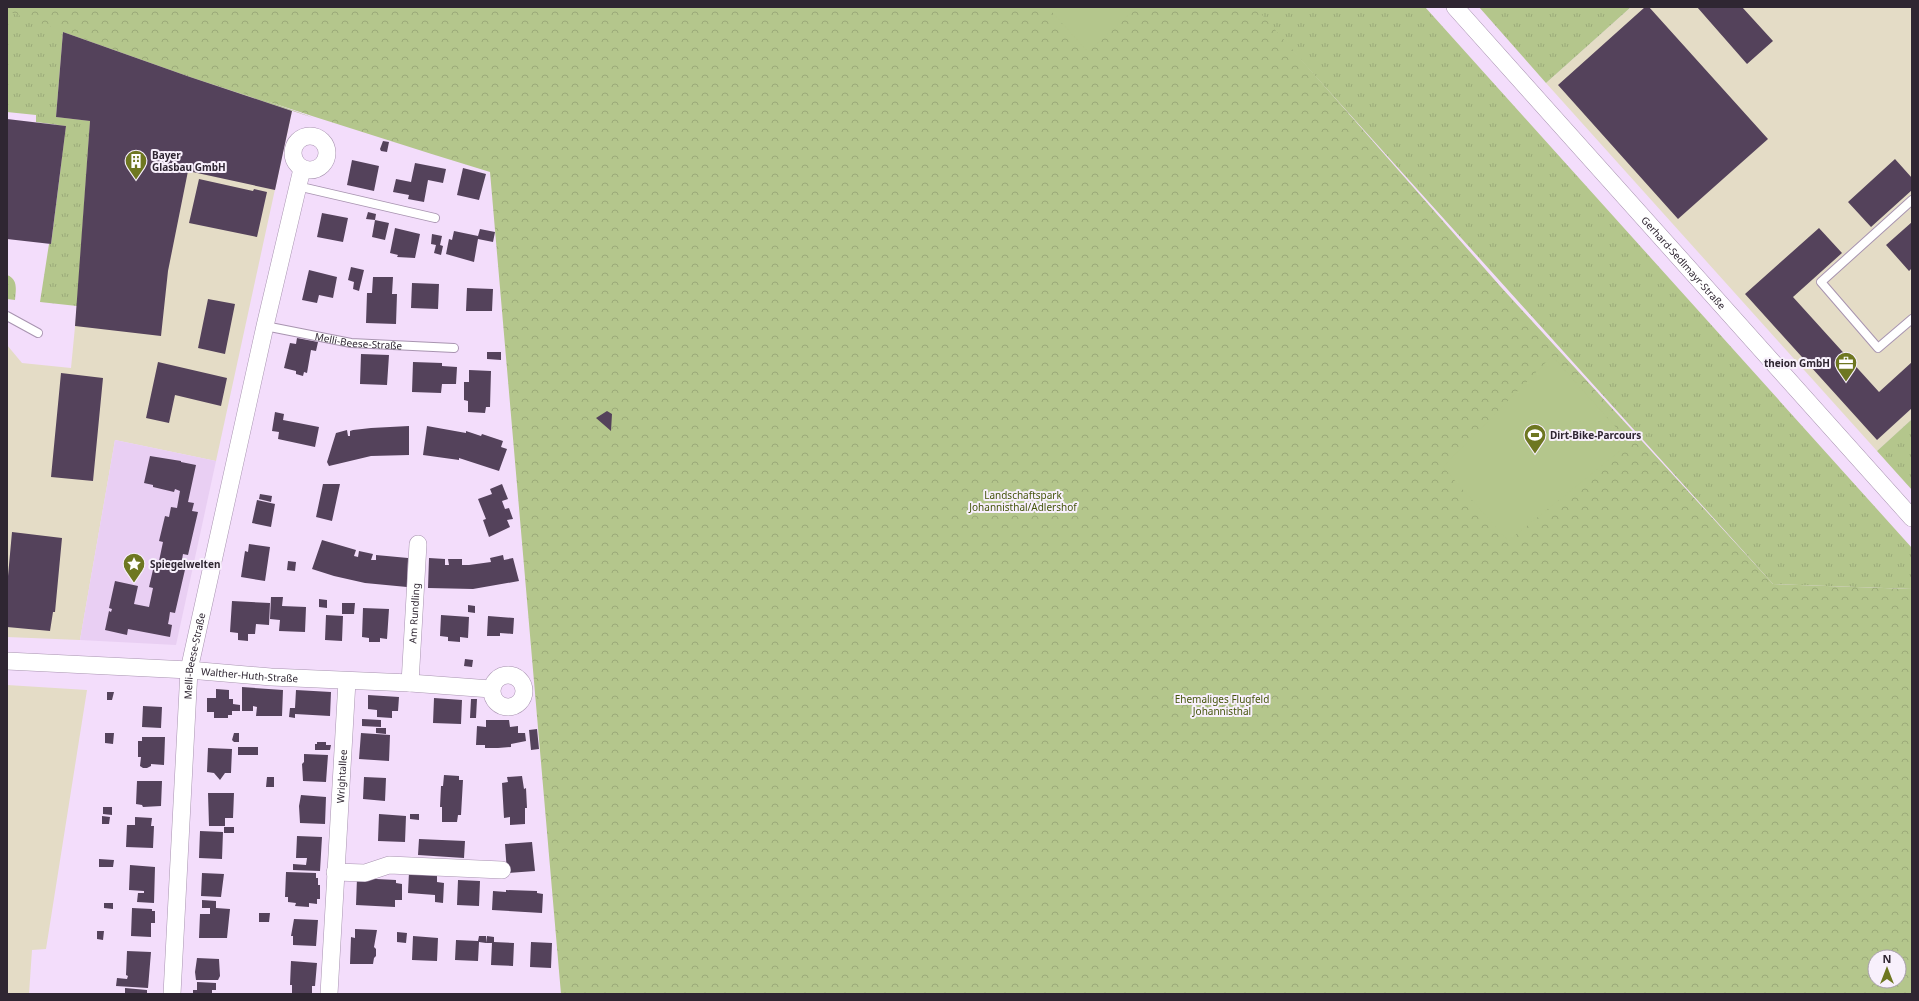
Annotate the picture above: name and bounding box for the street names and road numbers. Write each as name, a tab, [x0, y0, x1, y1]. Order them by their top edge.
street label: Gerhard-Sedlmayr-Straße	[1638, 213, 1729, 312]
street label: Melli-Beese-Straße	[314, 329, 403, 352]
street label: Am Rundling	[405, 582, 423, 644]
street label: Melli-Beese-Straße	[180, 611, 209, 700]
street label: Walther-Huth-Straße	[200, 664, 299, 685]
street label: Wrightallee	[333, 749, 350, 804]

